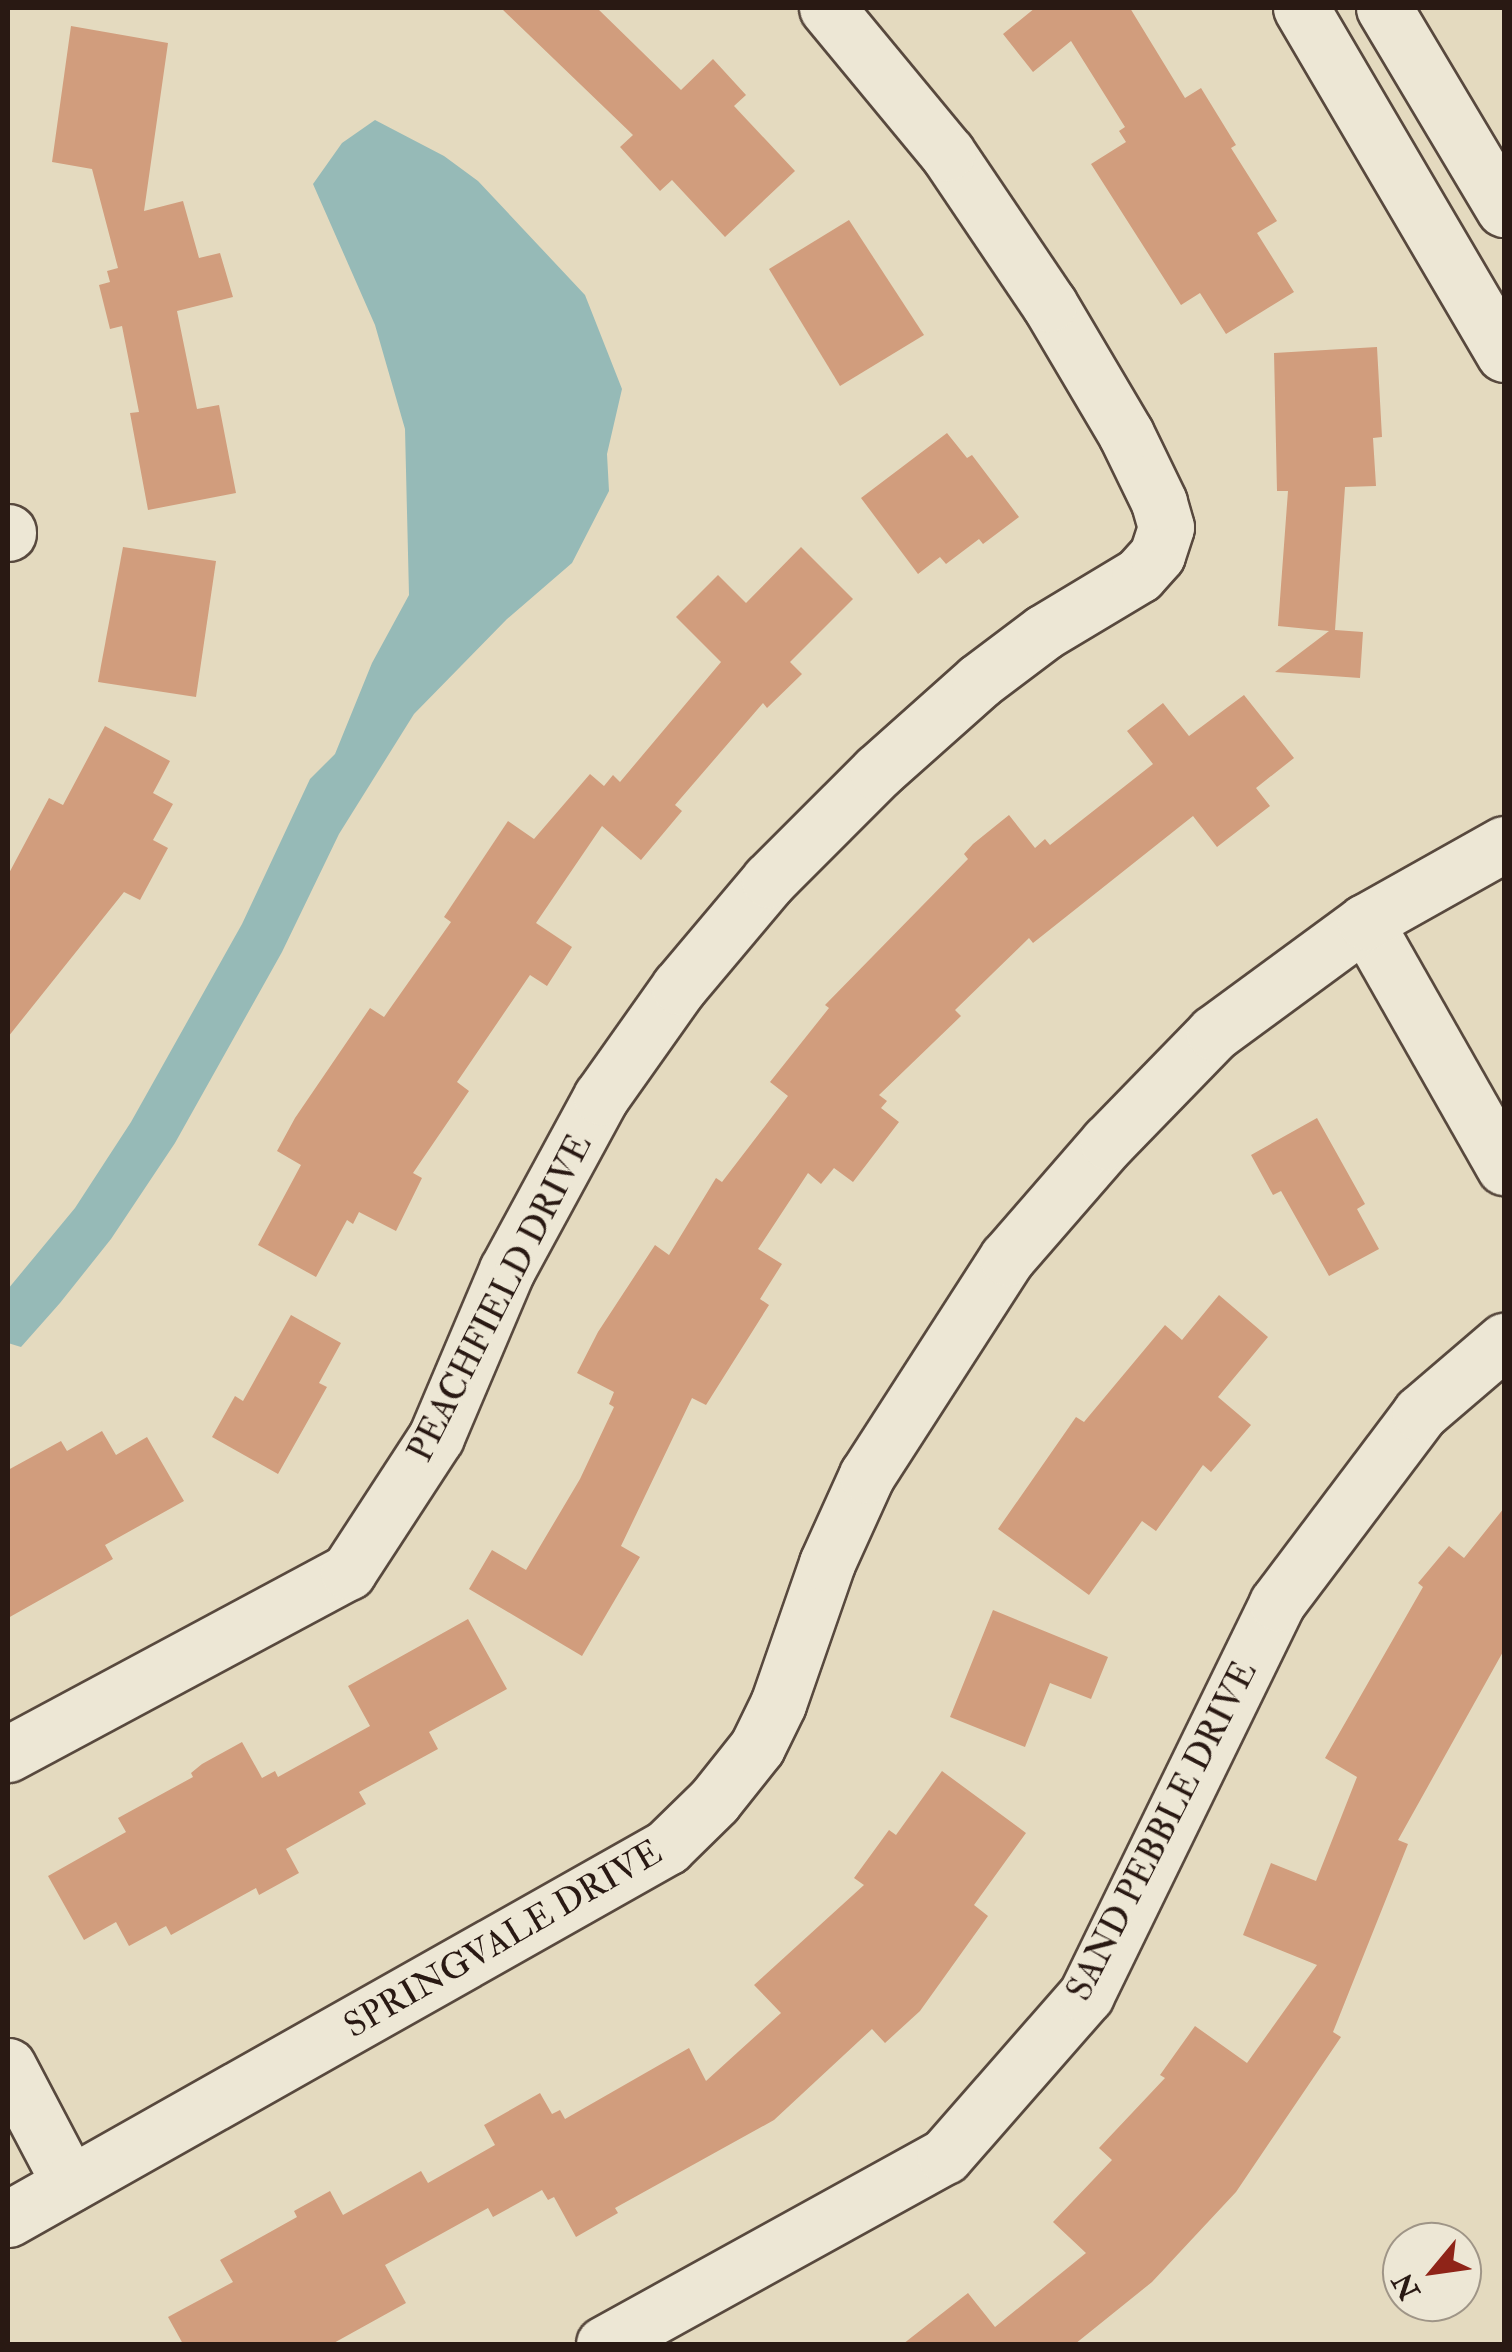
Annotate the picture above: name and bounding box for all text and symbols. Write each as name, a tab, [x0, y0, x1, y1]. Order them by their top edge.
street label: PEACHFIELD DRIVE	[399, 1127, 601, 1469]
street label: SAND PEBBLE DRIVE	[1058, 1654, 1266, 2008]
street label: SPRINGVALE DRIVE	[337, 1831, 669, 2047]
north arrow	[1382, 2222, 1482, 2322]
text: N	[1386, 2266, 1428, 2305]

